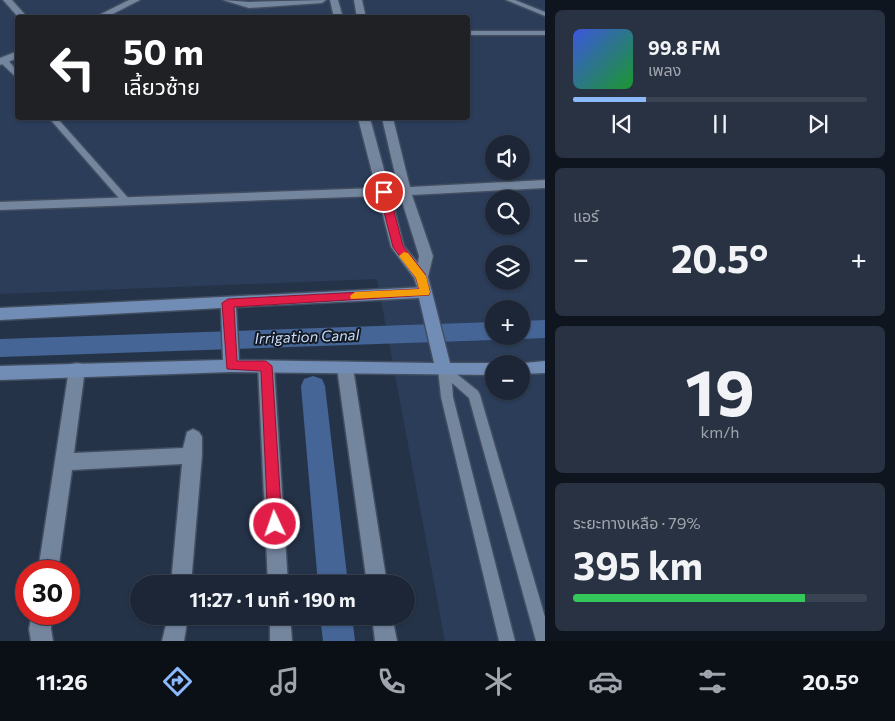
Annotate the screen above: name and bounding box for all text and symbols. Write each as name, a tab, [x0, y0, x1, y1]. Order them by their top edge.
text: 50 m	[123, 29, 204, 72]
icon: left	[40, 35, 105, 100]
text: 99.8 FM	[648, 36, 721, 59]
text: เพลง	[648, 60, 681, 79]
text: เลี้ยวซ้าย	[123, 73, 200, 100]
icon: previous	[608, 110, 636, 138]
icon: pause	[706, 110, 734, 138]
icon: next	[804, 110, 832, 138]
map controls	[485, 135, 530, 400]
button: sound	[485, 135, 530, 180]
pin	[363, 171, 405, 213]
icon: arrive	[370, 178, 398, 206]
button: search	[485, 190, 530, 235]
text: แอร์	[573, 206, 599, 225]
text: 20.5°	[671, 234, 768, 281]
text: −	[573, 241, 589, 275]
text: +	[851, 241, 867, 275]
button: layers	[485, 245, 530, 290]
button: +	[485, 300, 530, 345]
water label: Irrigation Canal	[254, 325, 361, 347]
text: 19	[685, 350, 755, 429]
button: −	[485, 355, 530, 400]
text: km/h	[701, 422, 739, 441]
position arrow	[248, 497, 300, 549]
text: ระยะทางเหลือ · 79%	[573, 513, 701, 532]
text: 395 km	[573, 541, 703, 588]
speed limit sign: 30	[15, 560, 80, 625]
text: 11:27 · 1 นาที · 190 m	[189, 588, 356, 611]
icon: directions	[160, 664, 195, 699]
icon: music	[267, 664, 302, 699]
icon: phone	[374, 664, 409, 699]
icon: climate	[481, 664, 516, 699]
icon: car	[588, 664, 623, 699]
icon: filters	[695, 664, 730, 699]
text: 11:26	[36, 668, 88, 695]
text: 20.5°	[802, 668, 859, 695]

